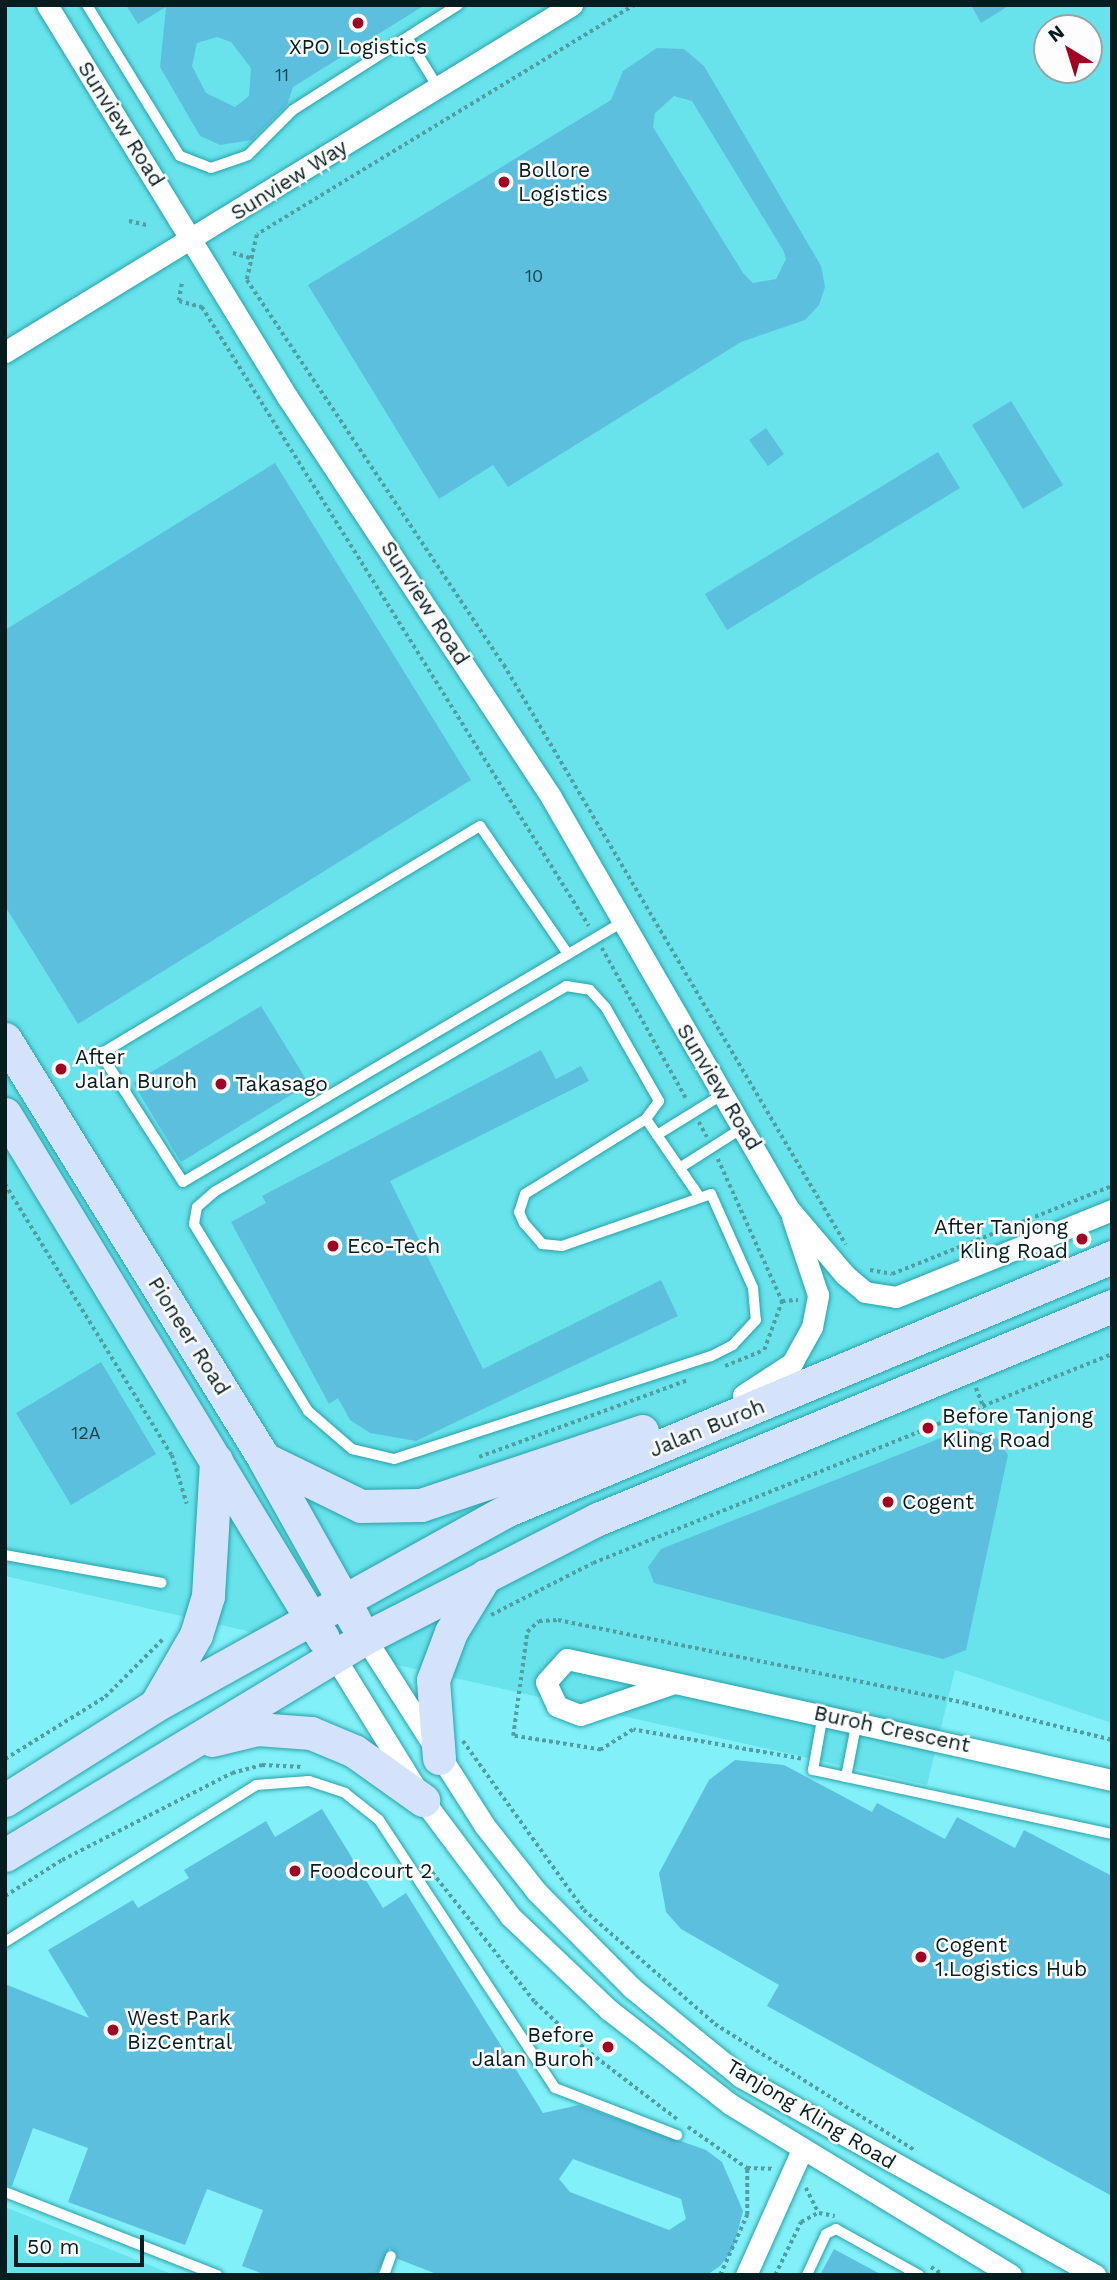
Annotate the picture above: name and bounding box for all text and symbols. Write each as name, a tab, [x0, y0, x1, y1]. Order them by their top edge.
north arrow	[1033, 14, 1103, 84]
marker: XPO Logistics	[350, 15, 366, 31]
text: N	[1043, 20, 1069, 47]
place label: XPO Logistics	[289, 34, 427, 60]
street label: Sunview Road	[72, 57, 170, 191]
house number: 11	[275, 64, 289, 86]
street label: Sunview Way	[226, 134, 352, 226]
place label: Bollore Logistics	[518, 157, 608, 207]
marker: Bollore Logistics	[496, 174, 512, 190]
house number: 10	[525, 265, 543, 287]
street label: Sunview Road	[375, 536, 475, 670]
street label: Sunview Road	[671, 1019, 767, 1155]
place label: After Jalan Buroh	[75, 1044, 197, 1094]
marker: After Jalan Buroh	[53, 1061, 69, 1077]
place label: Takasago	[235, 1071, 328, 1097]
marker: Takasago	[213, 1076, 229, 1092]
place label: After Tanjong Kling Road	[933, 1214, 1068, 1264]
marker: After Tanjong Kling Road	[1074, 1231, 1090, 1247]
place label: Eco-Tech	[347, 1233, 440, 1259]
marker: Eco-Tech	[325, 1238, 341, 1254]
street label: Pioneer Road	[142, 1272, 236, 1400]
street label: Jalan Buroh	[646, 1393, 768, 1463]
place label: Before Tanjong Kling Road	[942, 1403, 1094, 1453]
marker: Before Tanjong Kling Road	[920, 1420, 936, 1436]
house number: 12A	[71, 1422, 101, 1444]
place label: Cogent	[902, 1489, 974, 1515]
marker: Cogent	[880, 1494, 896, 1510]
street label: Buroh Crescent	[812, 1700, 972, 1758]
place label: Foodcourt 2	[309, 1858, 432, 1884]
marker: Foodcourt 2	[287, 1863, 303, 1879]
place label: Cogent 1.Logistics Hub	[935, 1932, 1087, 1982]
marker: Cogent 1.Logistics Hub	[913, 1949, 929, 1965]
place label: West Park BizCentral	[127, 2005, 232, 2055]
marker: West Park BizCentral	[105, 2022, 121, 2038]
place label: Before Jalan Buroh	[472, 2022, 594, 2072]
marker: Before Jalan Buroh	[600, 2039, 616, 2055]
street label: Tanjong Kling Road	[722, 2053, 900, 2175]
scale bar	[18, 2220, 147, 2264]
text: 50 m	[27, 2234, 79, 2259]

